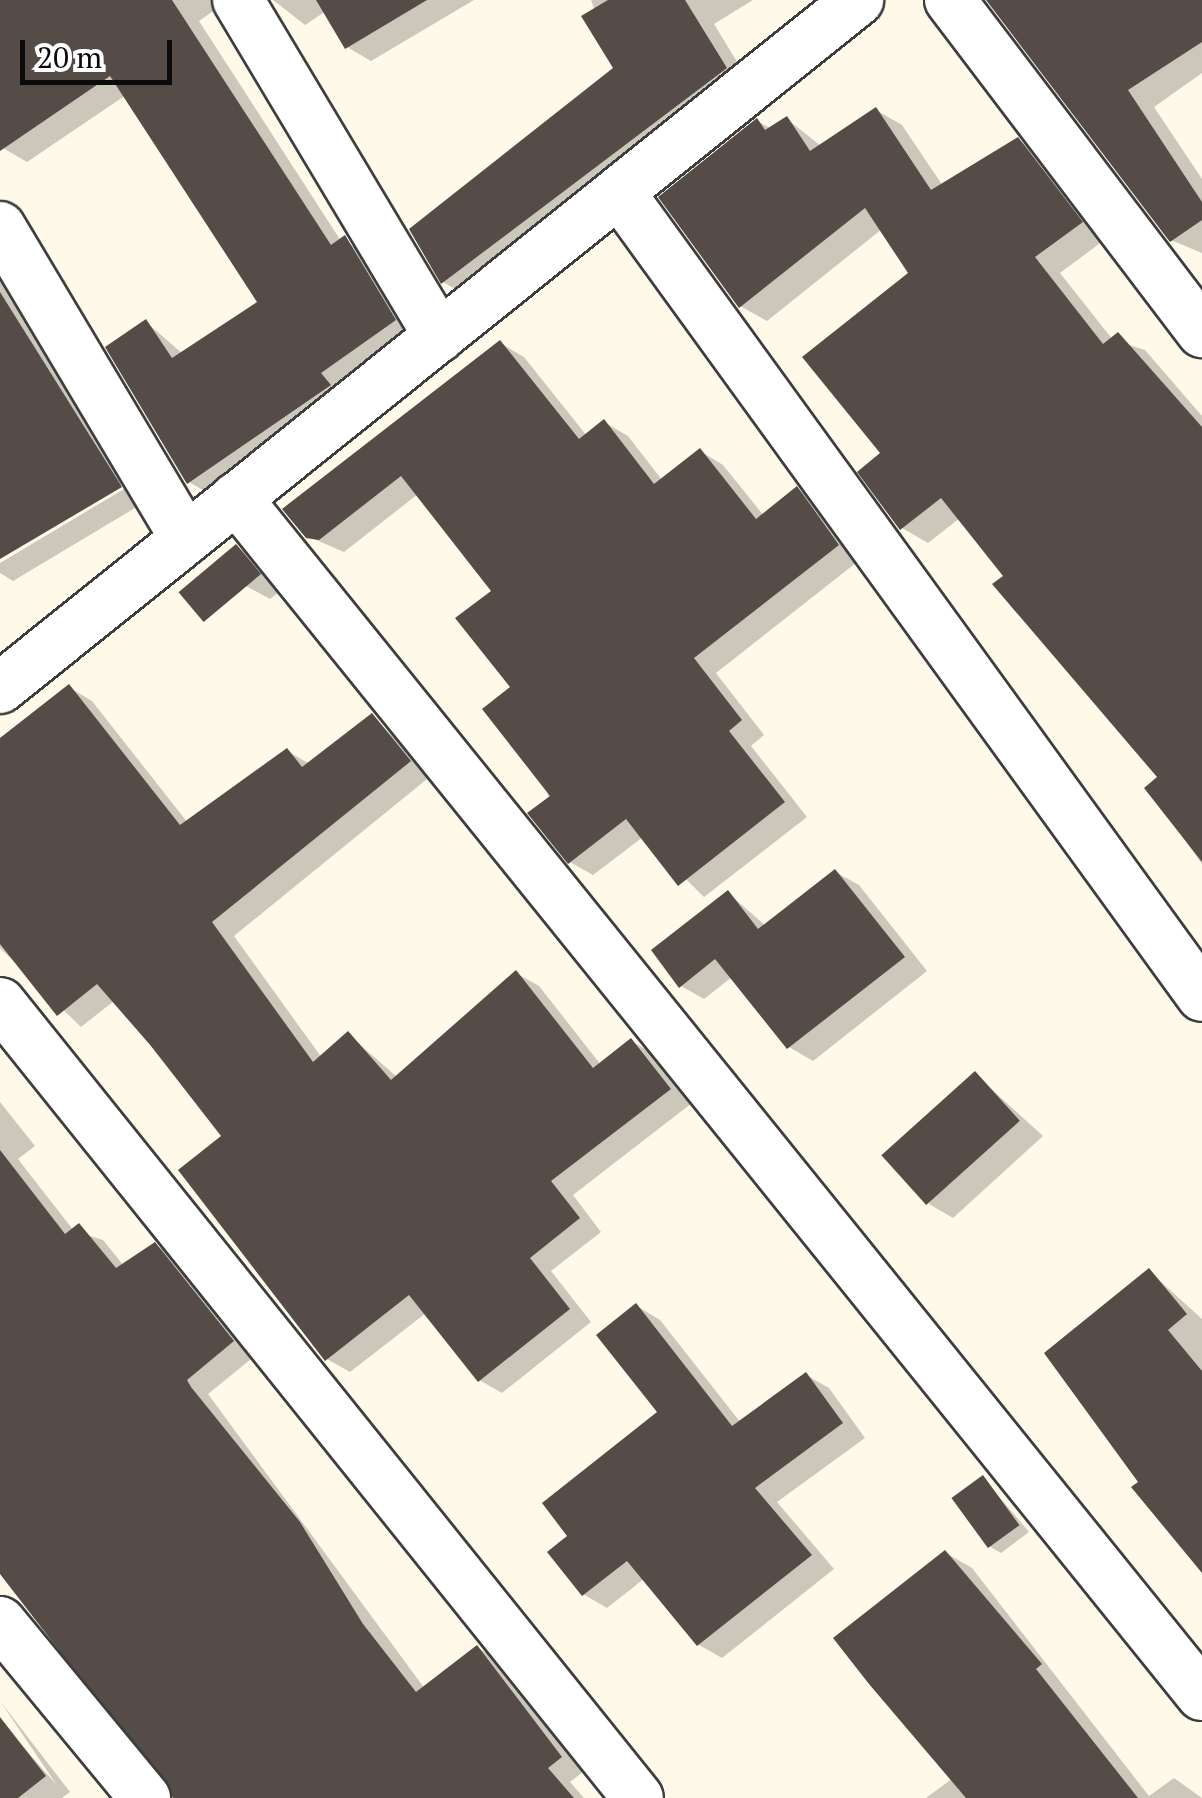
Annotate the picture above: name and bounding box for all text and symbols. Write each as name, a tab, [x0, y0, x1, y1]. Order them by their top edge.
scale bar	[25, 20, 178, 82]
text: 20 m	[37, 37, 102, 77]

